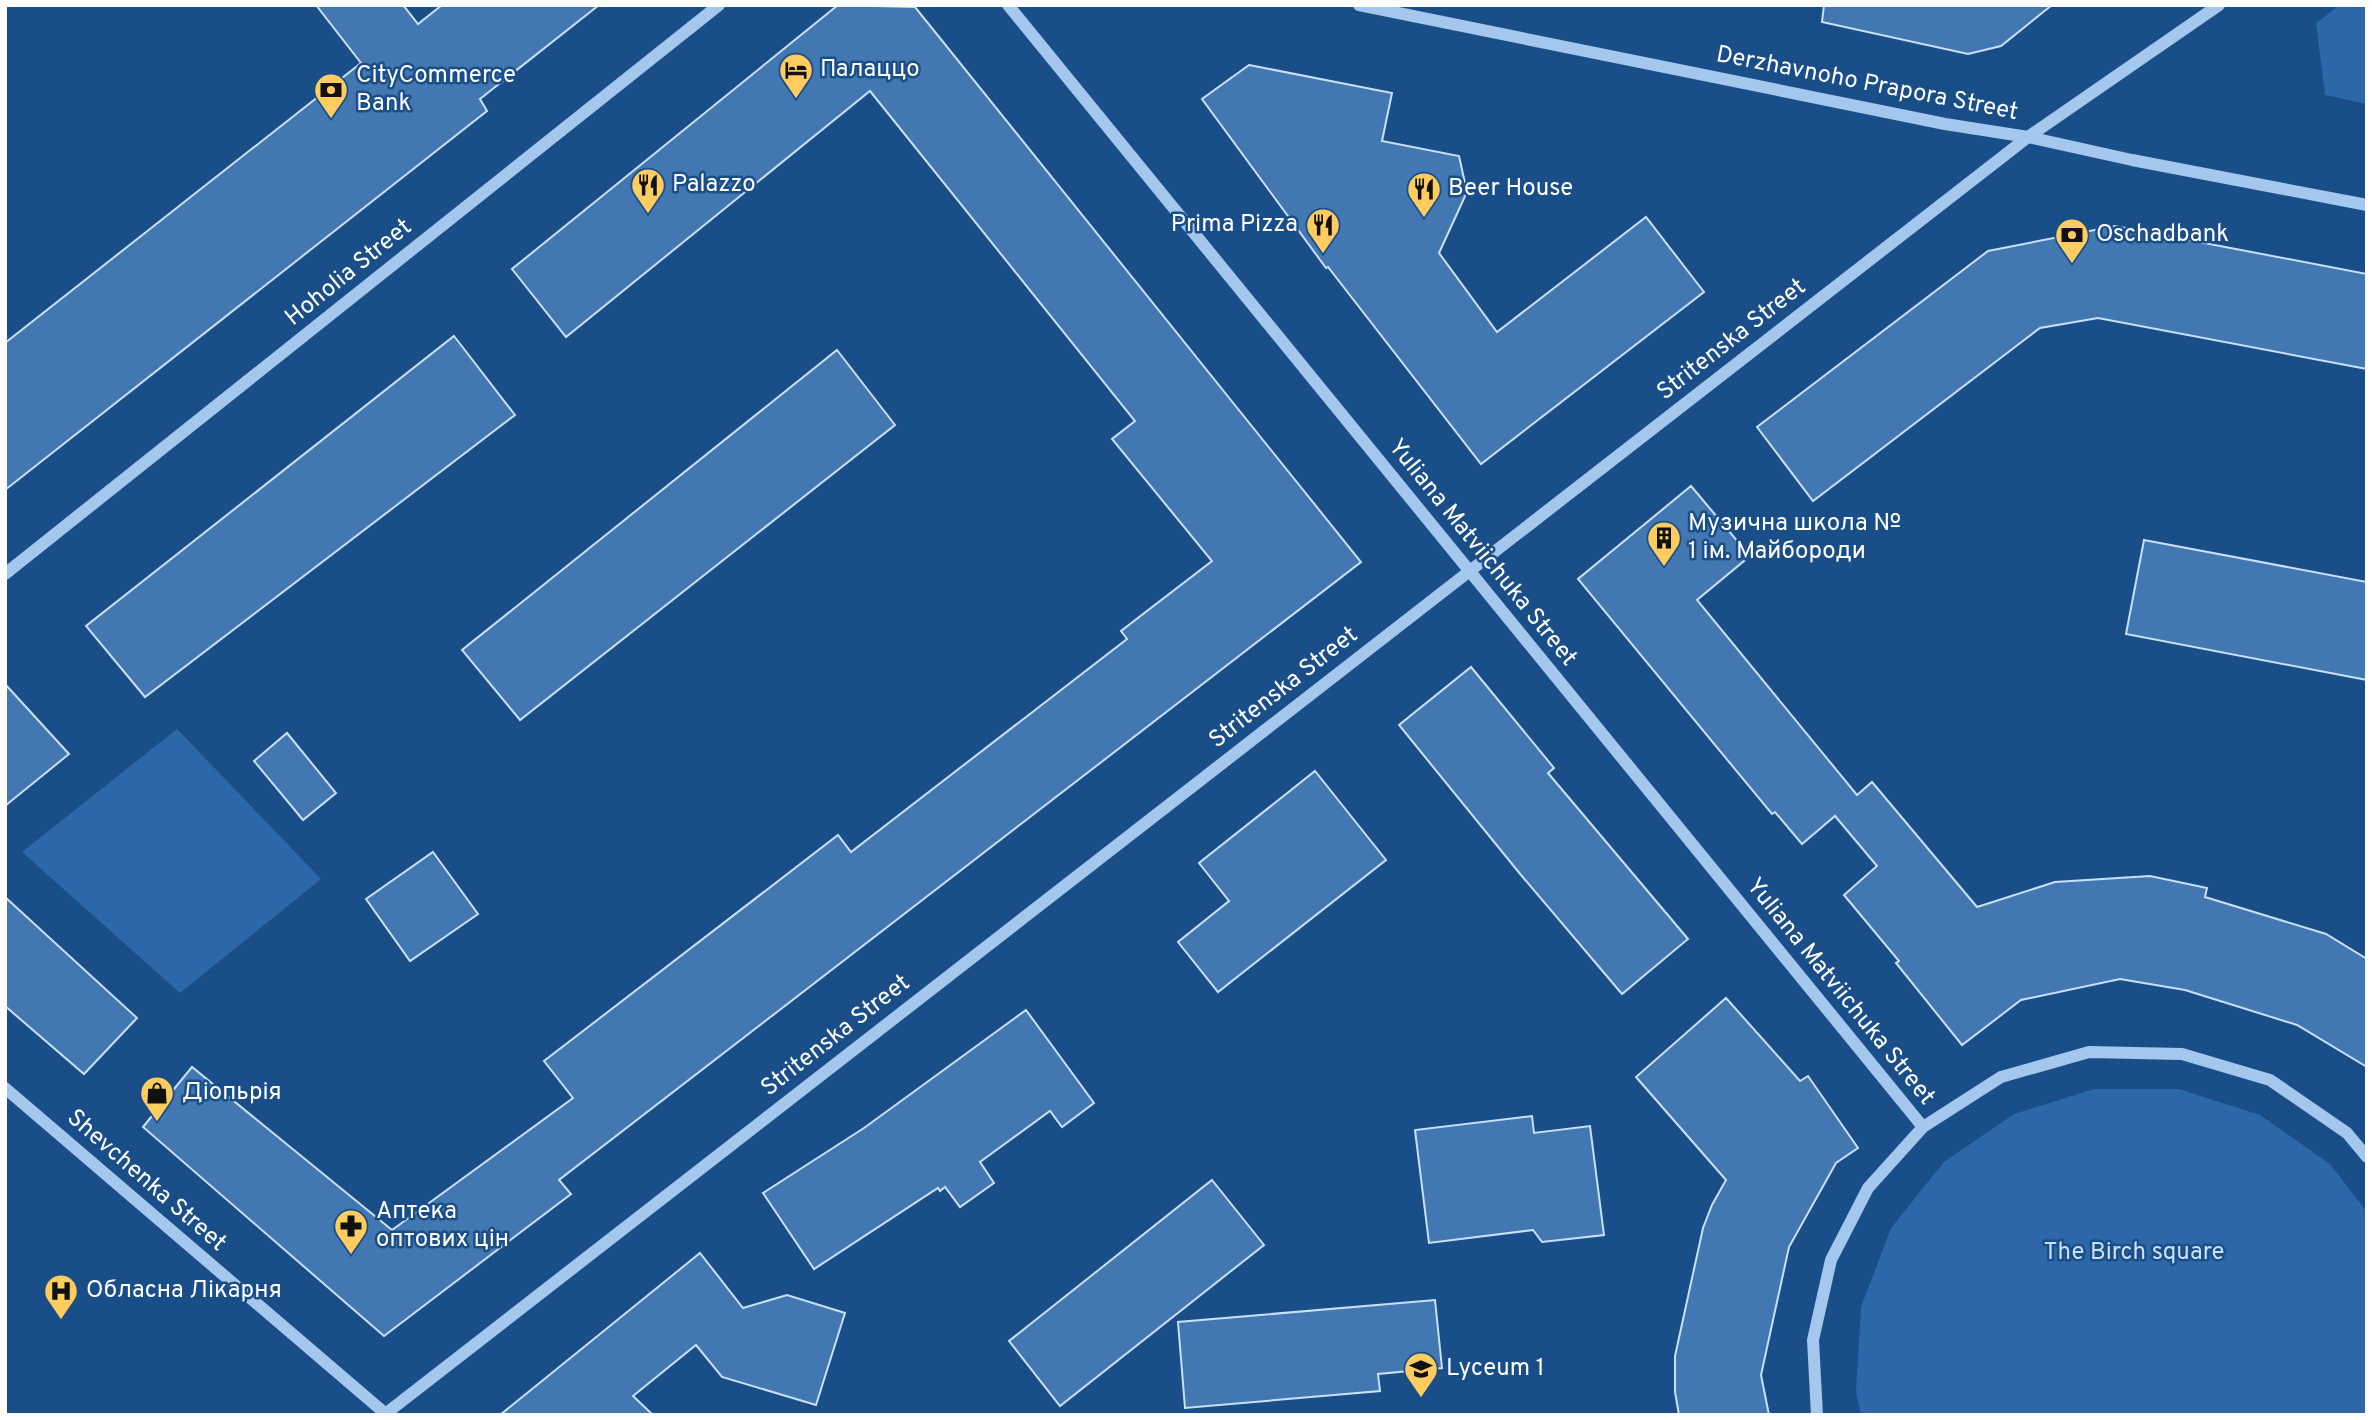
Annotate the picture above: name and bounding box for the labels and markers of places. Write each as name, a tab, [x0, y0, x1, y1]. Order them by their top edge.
hotel icon: Палаццо	[777, 51, 815, 100]
place label: Палаццо	[820, 55, 920, 85]
place label: CityCommerce Bank	[356, 61, 516, 119]
bank icon: CityCommerce Bank	[312, 71, 350, 120]
restaurant icon: Palazzo	[629, 166, 667, 215]
place label: Palazzo	[672, 170, 756, 200]
restaurant icon: Beer House	[1405, 170, 1443, 219]
place label: Beer House	[1448, 174, 1573, 204]
restaurant icon: Prima Pizza	[1304, 206, 1342, 255]
place label: Prima Pizza	[1171, 210, 1298, 240]
bank icon: Oschadbank	[2053, 216, 2091, 265]
place label: Oschadbank	[2096, 220, 2229, 250]
place label: Музична школа № 1 ім. Майбороди	[1688, 509, 1901, 567]
building icon: Музична школа № 1 ім. Майбороди	[1645, 519, 1683, 568]
shop icon: Діопьрія	[138, 1074, 176, 1123]
place label: Діопьрія	[182, 1078, 282, 1108]
place label: Аптека оптових цін	[376, 1197, 509, 1255]
pharmacy icon: Аптека оптових цін	[332, 1207, 370, 1256]
hospital icon: Обласна Лікарня	[42, 1272, 80, 1321]
place label: Обласна Лікарня	[86, 1276, 282, 1306]
school or university icon: Lyceum 1	[1402, 1350, 1440, 1399]
place label: Lyceum 1	[1446, 1354, 1545, 1384]

